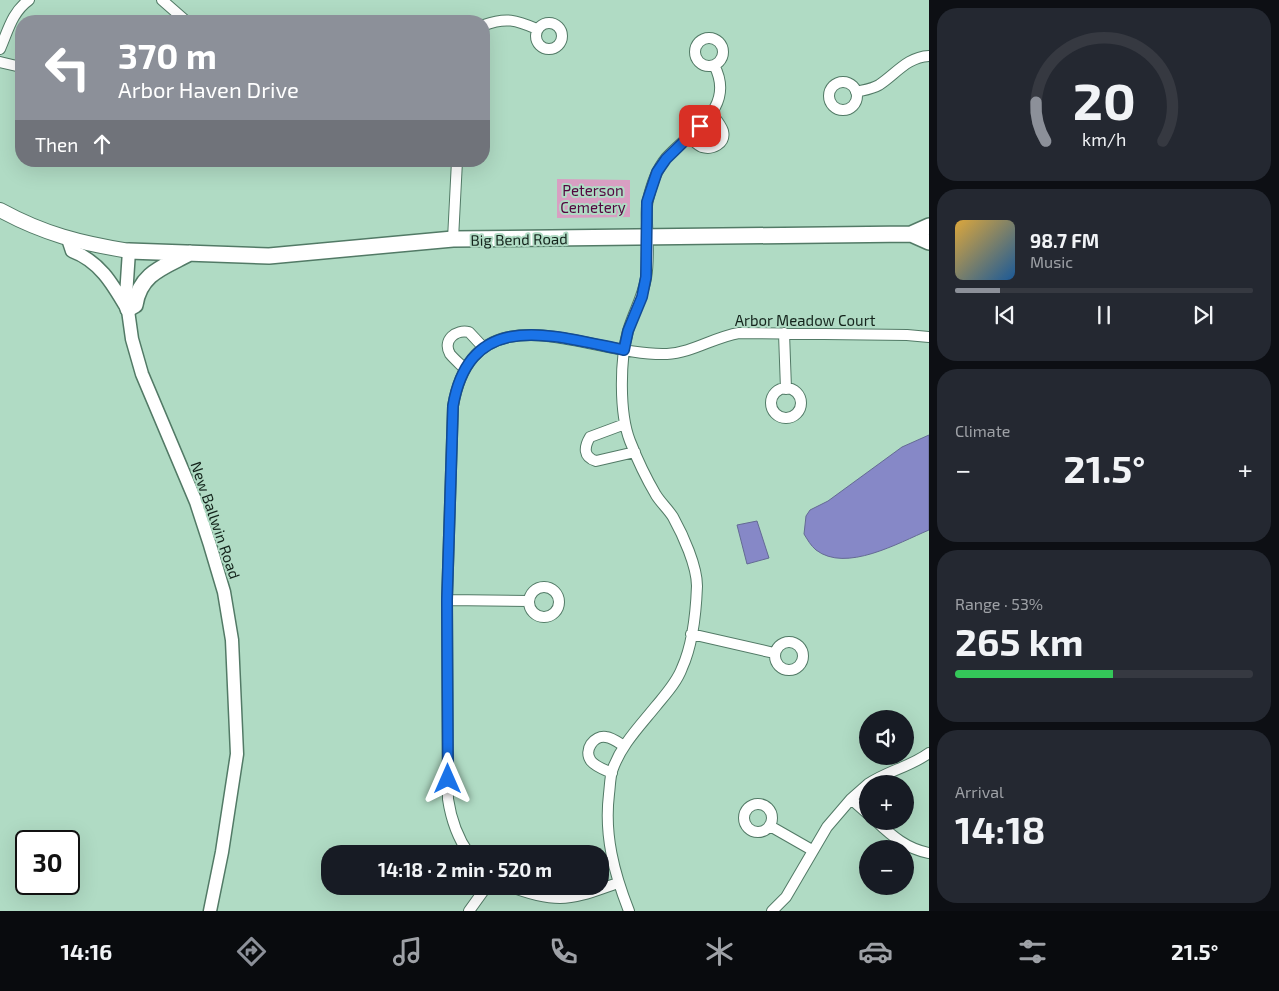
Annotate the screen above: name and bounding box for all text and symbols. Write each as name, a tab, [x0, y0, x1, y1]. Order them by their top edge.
text: 370 m	[118, 34, 217, 76]
icon: left	[35, 35, 100, 100]
text: 20	[1072, 68, 1136, 130]
text: Arbor Haven Drive	[118, 76, 299, 102]
pin	[679, 105, 721, 147]
icon: arrive	[686, 112, 714, 140]
text: km/h	[1082, 128, 1126, 150]
icon: ahead	[88, 130, 116, 158]
text: Then	[35, 133, 78, 156]
park label: Peterson Cemetery	[560, 181, 626, 216]
street label: Big Bend Road	[470, 229, 568, 249]
text: 98.7 FM	[1030, 229, 1099, 252]
text: Music	[1030, 252, 1073, 271]
icon: previous	[991, 301, 1019, 329]
icon: pause	[1090, 301, 1118, 329]
icon: next	[1189, 301, 1217, 329]
street label: Arbor Meadow Court	[735, 311, 876, 329]
text: Climate	[955, 421, 1010, 440]
text: 21.5°	[1064, 445, 1145, 491]
text: −	[955, 452, 971, 486]
text: +	[1238, 452, 1253, 486]
street label: New Ballwin Road	[187, 459, 245, 581]
text: Range · 53%	[955, 594, 1043, 613]
text: 265 km	[955, 618, 1083, 664]
map controls	[859, 710, 914, 895]
button: sound	[859, 710, 914, 765]
position arrow	[421, 752, 473, 804]
button: +	[859, 775, 914, 830]
text: Arrival	[955, 782, 1004, 801]
text: 14:18	[955, 806, 1045, 852]
speed limit sign: 30	[15, 830, 80, 895]
button: −	[859, 840, 914, 895]
text: 14:18 · 2 min · 520 m	[378, 858, 552, 881]
icon: directions	[234, 934, 269, 969]
icon: music	[390, 934, 425, 969]
icon: phone	[546, 934, 581, 969]
icon: climate	[702, 934, 737, 969]
icon: car	[858, 934, 893, 969]
icon: filters	[1015, 934, 1050, 969]
text: 14:16	[61, 938, 112, 964]
text: 21.5°	[1171, 938, 1218, 964]

